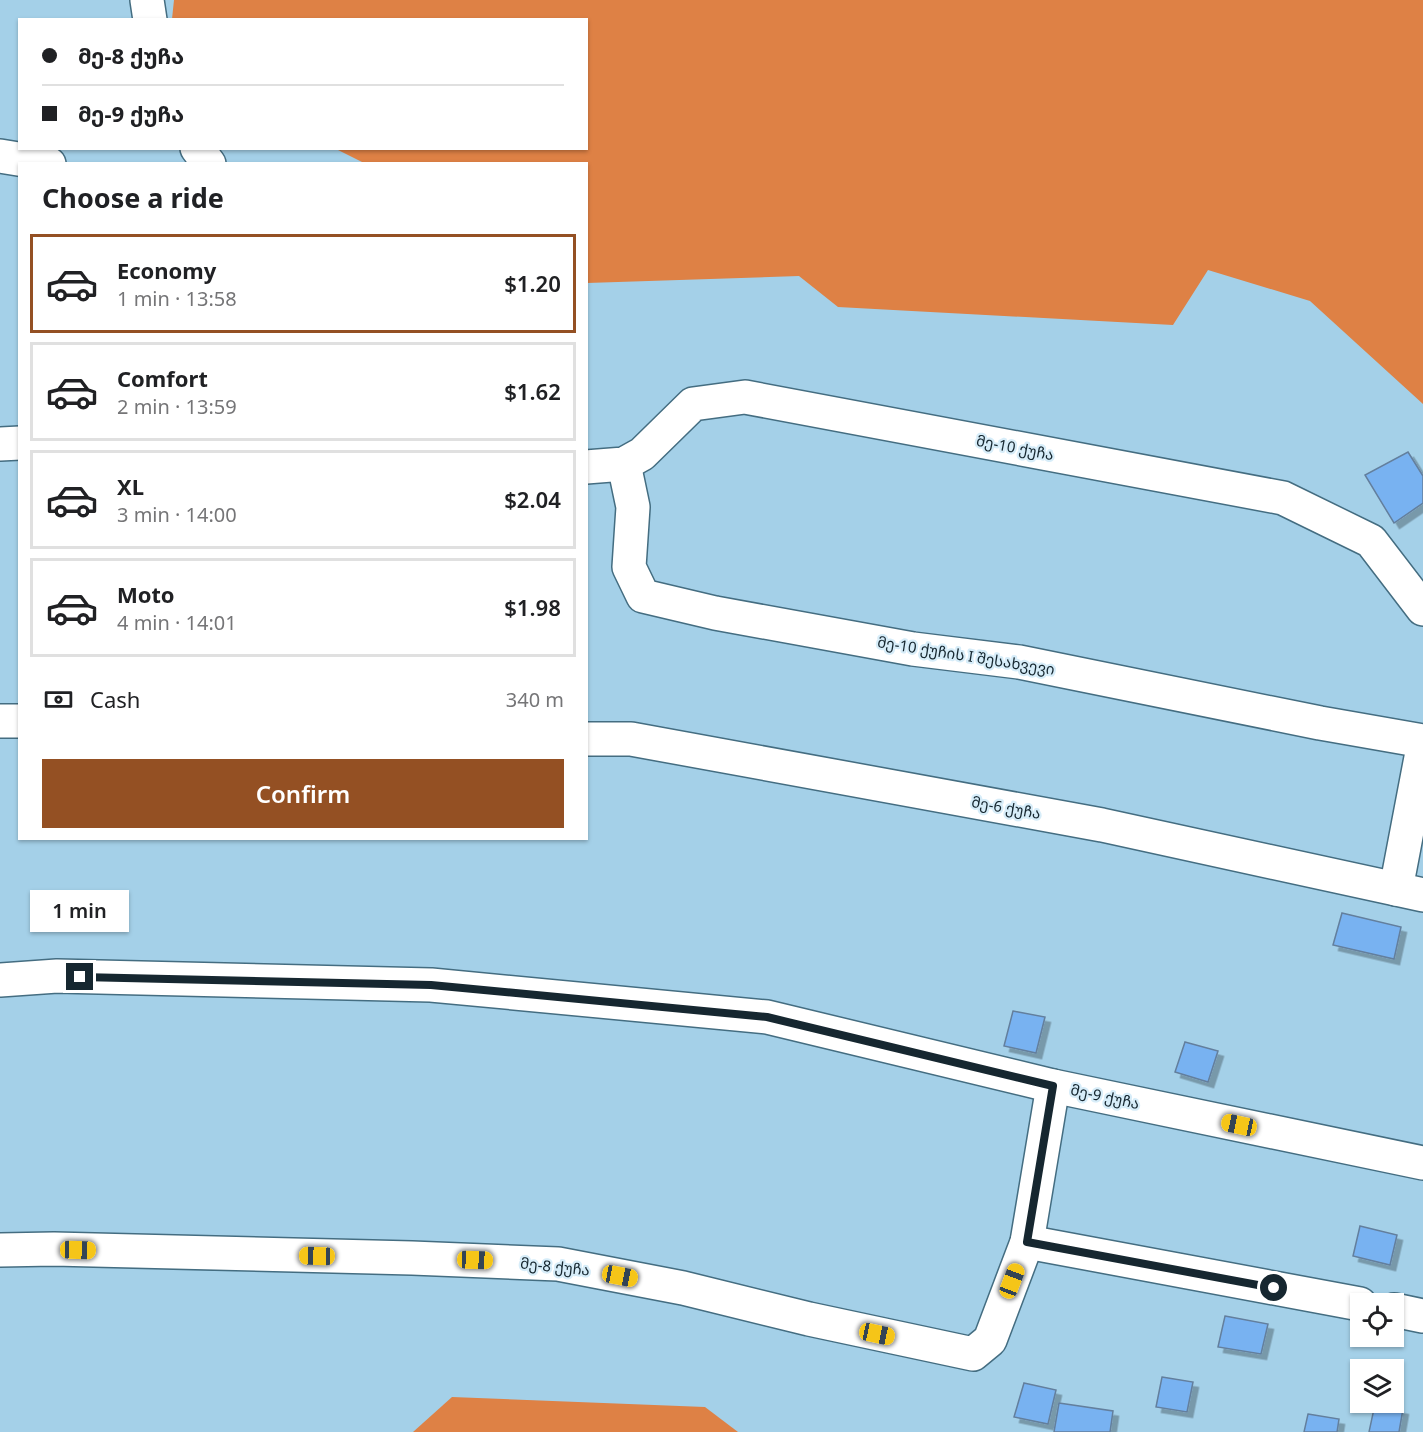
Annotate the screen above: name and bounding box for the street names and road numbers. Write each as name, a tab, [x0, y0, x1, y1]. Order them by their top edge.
street label: მე-10 ქუჩა	[975, 430, 1056, 464]
street label: მე-10 ქუჩის I შესახვევი	[876, 631, 1056, 679]
street label: მე-6 ქუჩა	[970, 791, 1042, 823]
street label: მე-9 ქუჩა	[1069, 1079, 1141, 1113]
street label: მე-8 ქუჩა	[519, 1252, 591, 1280]

